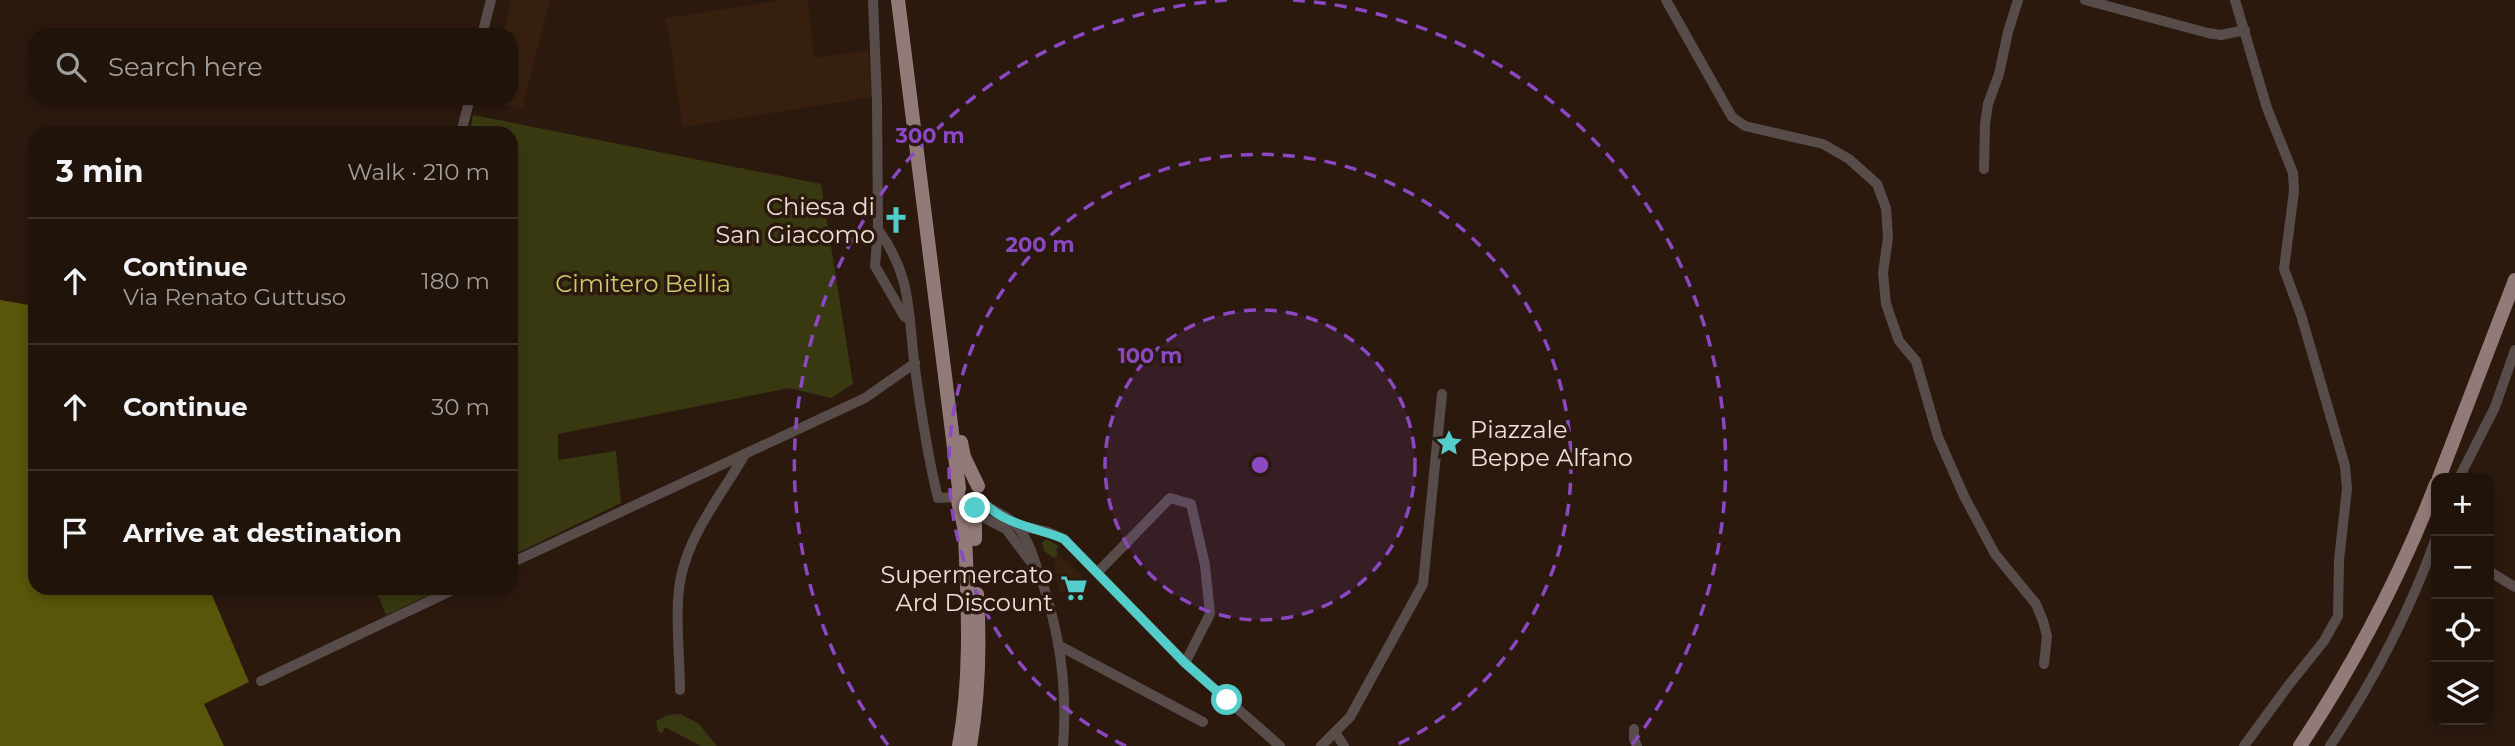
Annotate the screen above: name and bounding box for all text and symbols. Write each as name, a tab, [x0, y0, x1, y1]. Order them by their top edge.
search box	[28, 28, 518, 105]
icon: search	[52, 48, 90, 86]
text: Search here	[108, 51, 263, 83]
text: 300 m	[895, 123, 964, 148]
text: 3 min	[56, 153, 143, 190]
text: Walk · 210 m	[347, 158, 490, 186]
place label: Chiesa di San Giacomo	[716, 192, 875, 249]
church icon: Chiesa di San Giacomo	[881, 205, 911, 235]
text: 200 m	[1006, 232, 1074, 257]
text: Continue	[123, 251, 248, 283]
icon: ahead	[56, 262, 94, 300]
text: 180 m	[421, 267, 490, 295]
park label: Cimitero Bellia	[555, 269, 731, 298]
text: Via Renato Guttuso	[123, 283, 346, 311]
text: 100 m	[1118, 343, 1182, 368]
icon: ahead	[56, 388, 94, 426]
text: Continue	[123, 391, 248, 423]
text: 30 m	[431, 393, 490, 421]
place label: Piazzale Beppe Alfano	[1470, 415, 1633, 472]
place icon: Piazzale Beppe Alfano	[1434, 428, 1464, 458]
centre of rings	[1248, 453, 1272, 477]
map controls	[2431, 473, 2494, 725]
button: +	[2431, 473, 2494, 536]
route end	[959, 492, 990, 523]
icon: arrive	[56, 514, 94, 552]
text: Arrive at destination	[123, 517, 402, 549]
button: −	[2431, 536, 2494, 599]
place label: Supermercato Ard Discount	[881, 560, 1053, 617]
supermarket icon: Supermercato Ard Discount	[1059, 573, 1089, 603]
button: locate	[2431, 599, 2494, 662]
button: layers	[2431, 662, 2494, 725]
route start	[1211, 684, 1242, 715]

